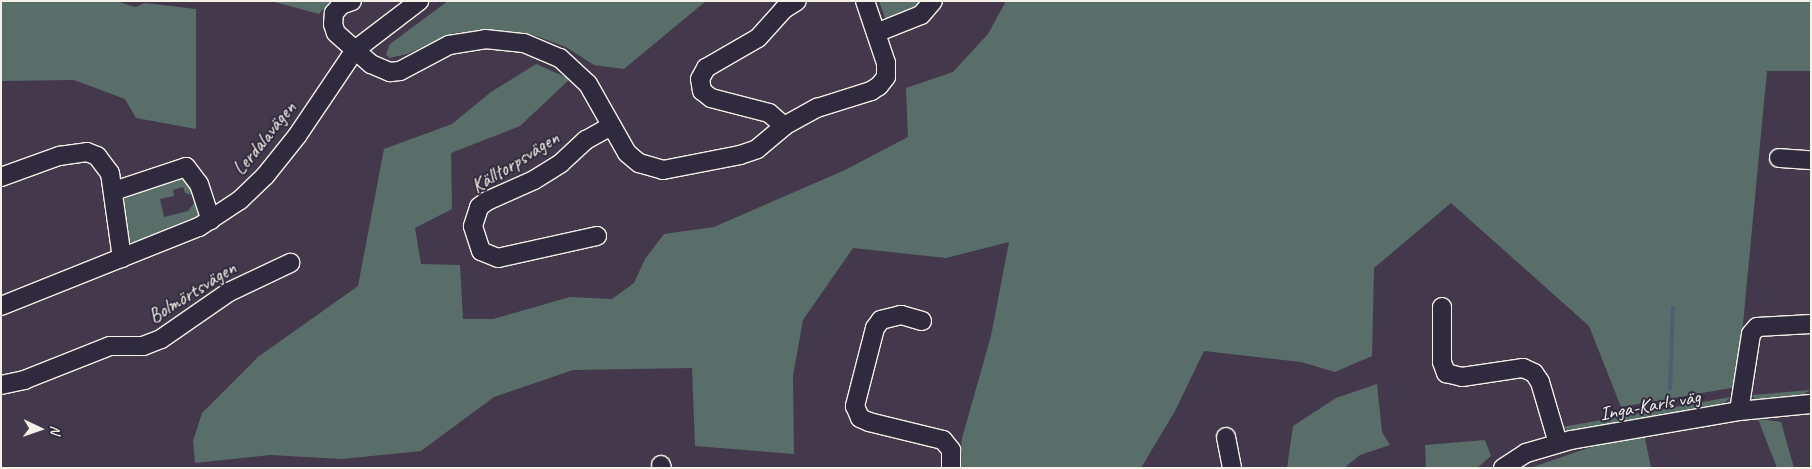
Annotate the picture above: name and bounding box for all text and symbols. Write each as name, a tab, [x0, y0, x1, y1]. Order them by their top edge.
street label: Lerdalavägen	[227, 96, 301, 180]
street label: Källtorpsvägen	[467, 126, 563, 198]
street label: Bolmörtsvägen	[144, 256, 240, 328]
street label: Inga-Karls väg	[1598, 384, 1702, 426]
north arrow	[15, 404, 65, 454]
text: N	[47, 425, 64, 435]

